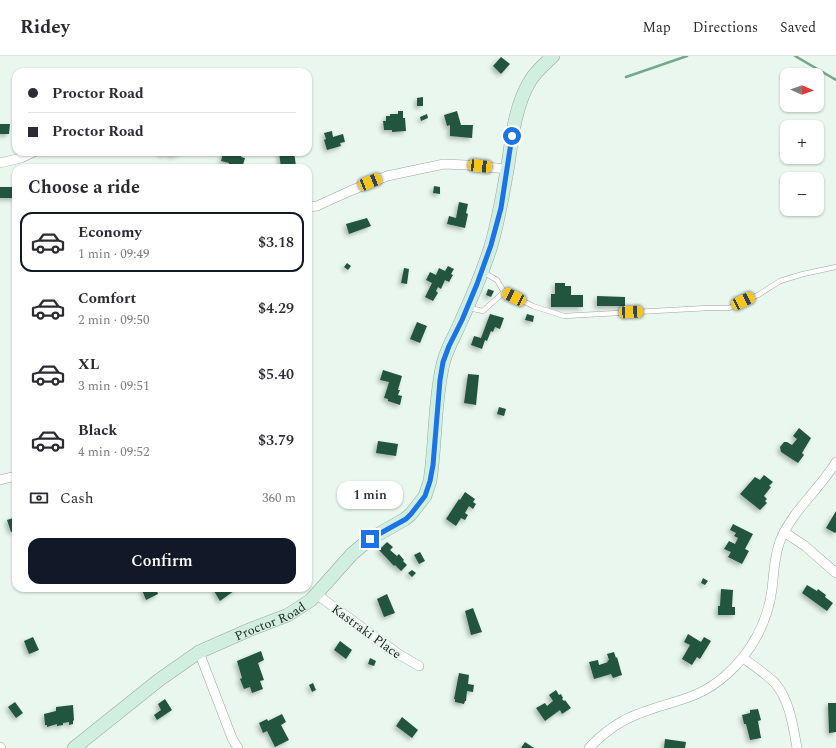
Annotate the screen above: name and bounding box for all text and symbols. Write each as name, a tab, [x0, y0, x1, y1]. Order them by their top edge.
text: Ridey	[20, 13, 70, 42]
text: Map	[643, 17, 671, 38]
text: Directions	[693, 17, 758, 38]
text: Saved	[780, 17, 816, 38]
north arrow	[780, 68, 824, 112]
map controls	[780, 68, 824, 216]
text: Proctor Road	[52, 82, 144, 105]
text: Proctor Road	[52, 120, 144, 143]
button: +	[780, 120, 824, 164]
route start	[503, 127, 521, 145]
car	[467, 159, 493, 173]
car	[357, 172, 383, 192]
button: −	[780, 172, 824, 216]
text: Choose a ride	[28, 174, 140, 201]
text: Economy	[78, 221, 142, 244]
icon: car	[30, 224, 66, 260]
text: $3.18	[258, 231, 294, 254]
text: 1 min · 09:49	[78, 244, 150, 264]
car	[501, 286, 527, 308]
text: Comfort	[78, 287, 136, 310]
icon: car	[30, 290, 66, 326]
car	[730, 290, 756, 312]
text: $4.29	[258, 297, 294, 320]
car	[619, 305, 643, 319]
text: 2 min · 09:50	[78, 310, 150, 330]
text: XL	[78, 353, 99, 376]
icon: car	[30, 356, 66, 392]
text: $5.40	[258, 363, 294, 386]
text: 3 min · 09:51	[78, 376, 150, 396]
text: Black	[78, 419, 117, 442]
icon: car	[30, 422, 66, 458]
text: $3.79	[258, 429, 294, 452]
text: 4 min · 09:52	[78, 442, 150, 462]
callout: 1 min	[337, 481, 403, 509]
text: 1 min	[353, 485, 387, 505]
icon: cash	[28, 487, 50, 509]
text: Cash	[60, 487, 93, 510]
text: 360 m	[262, 488, 296, 508]
route end	[361, 530, 379, 548]
button: Confirm	[28, 538, 296, 584]
street label: Proctor Road	[231, 597, 310, 646]
street label: Kastraki Place	[327, 599, 406, 664]

